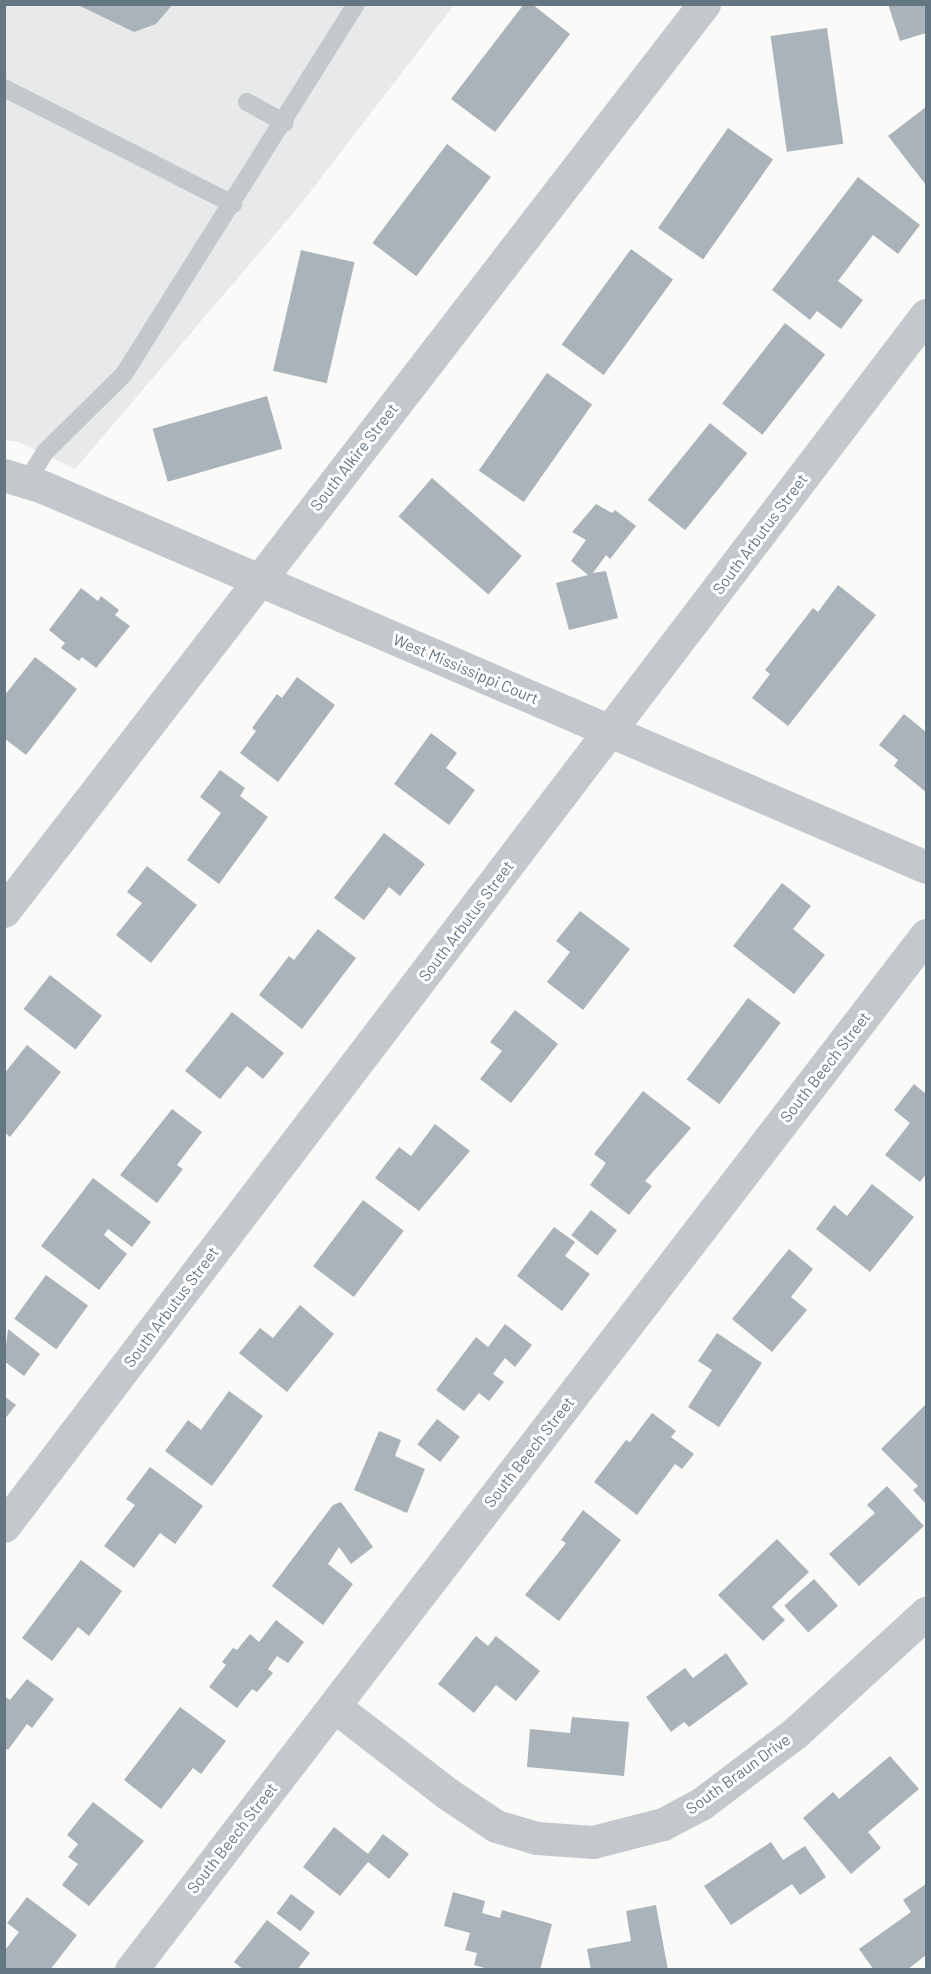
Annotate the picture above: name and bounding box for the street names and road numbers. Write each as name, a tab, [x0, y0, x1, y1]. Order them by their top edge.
street label: South Alkire Street	[306, 399, 402, 515]
street label: South Arbutus Street	[708, 470, 812, 598]
street label: West Mississippi Court	[390, 630, 542, 708]
street label: South Arbutus Street	[414, 857, 518, 985]
street label: South Beech Street	[776, 1008, 874, 1126]
street label: South Arbutus Street	[119, 1243, 223, 1371]
street label: South Beech Street	[480, 1393, 578, 1511]
street label: South Braun Drive	[682, 1730, 794, 1818]
street label: South Beech Street	[183, 1779, 281, 1897]

